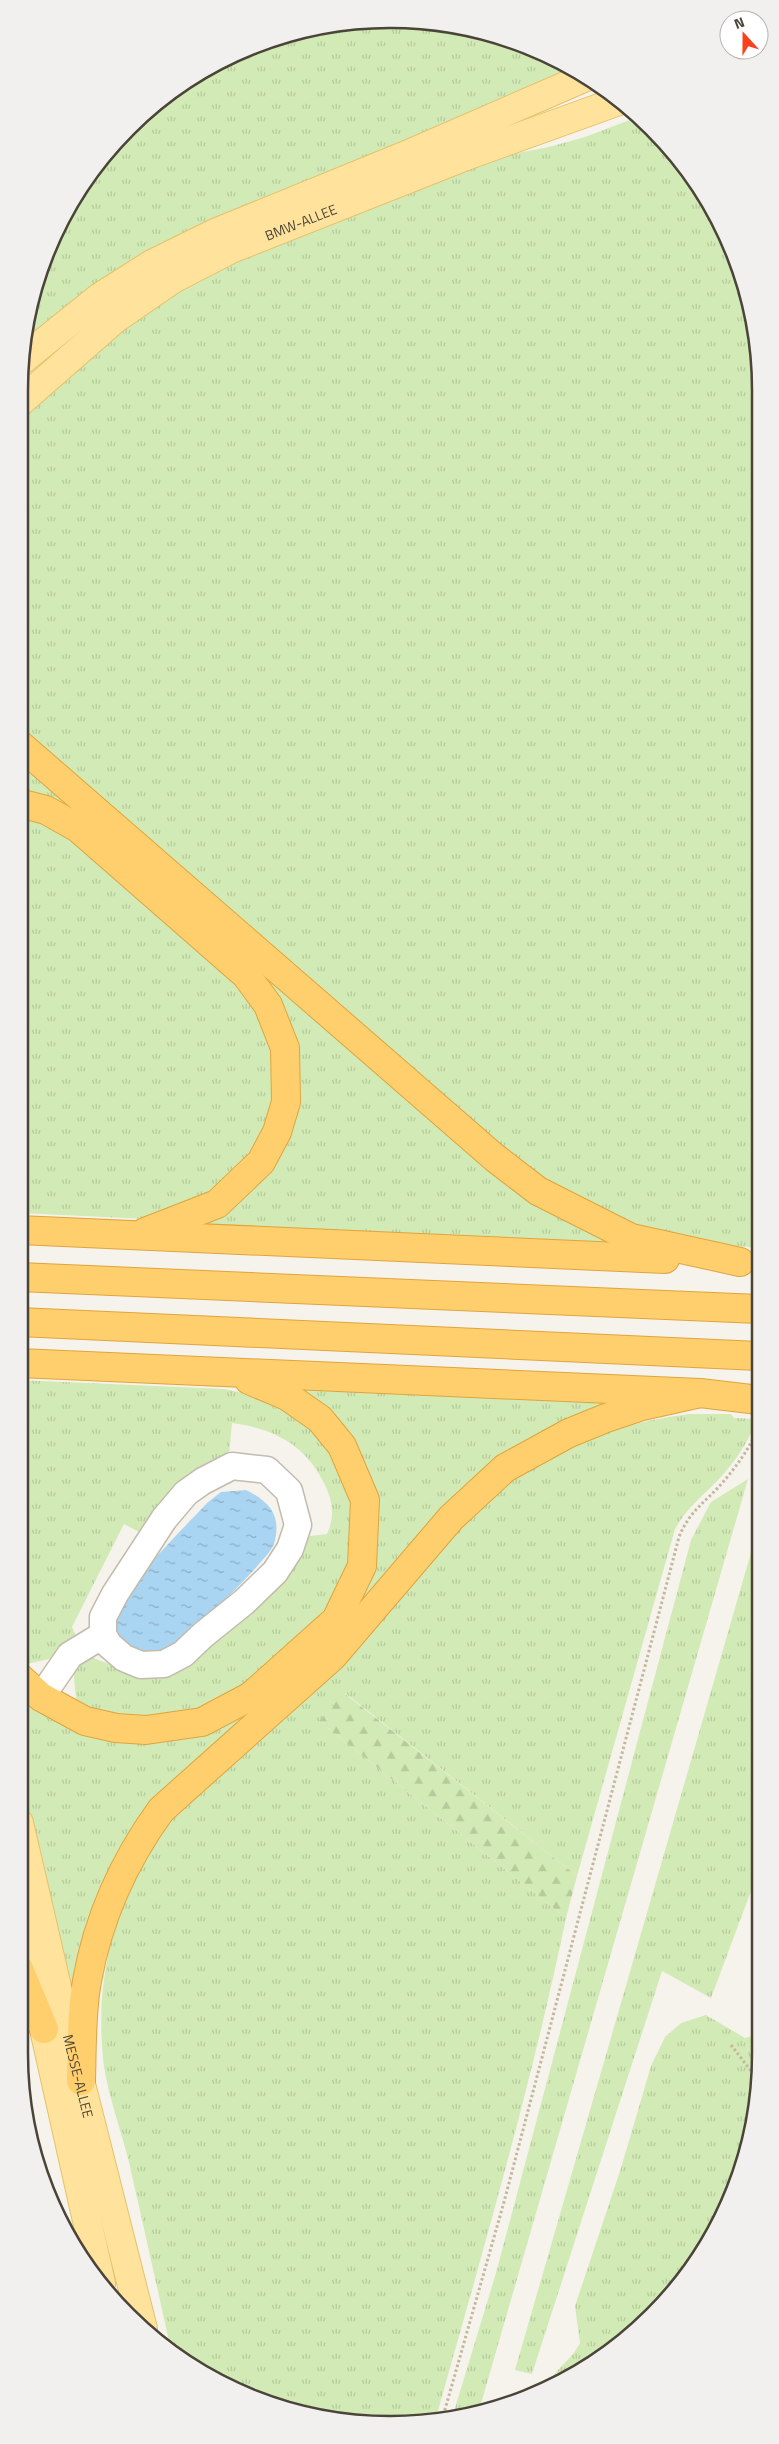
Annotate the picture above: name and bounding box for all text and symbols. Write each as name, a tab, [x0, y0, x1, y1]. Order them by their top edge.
north arrow	[719, 10, 769, 60]
text: N	[731, 11, 747, 34]
street label: BMW-ALLEE	[261, 198, 340, 245]
street label: MESSE-ALLEE	[58, 2032, 100, 2120]

